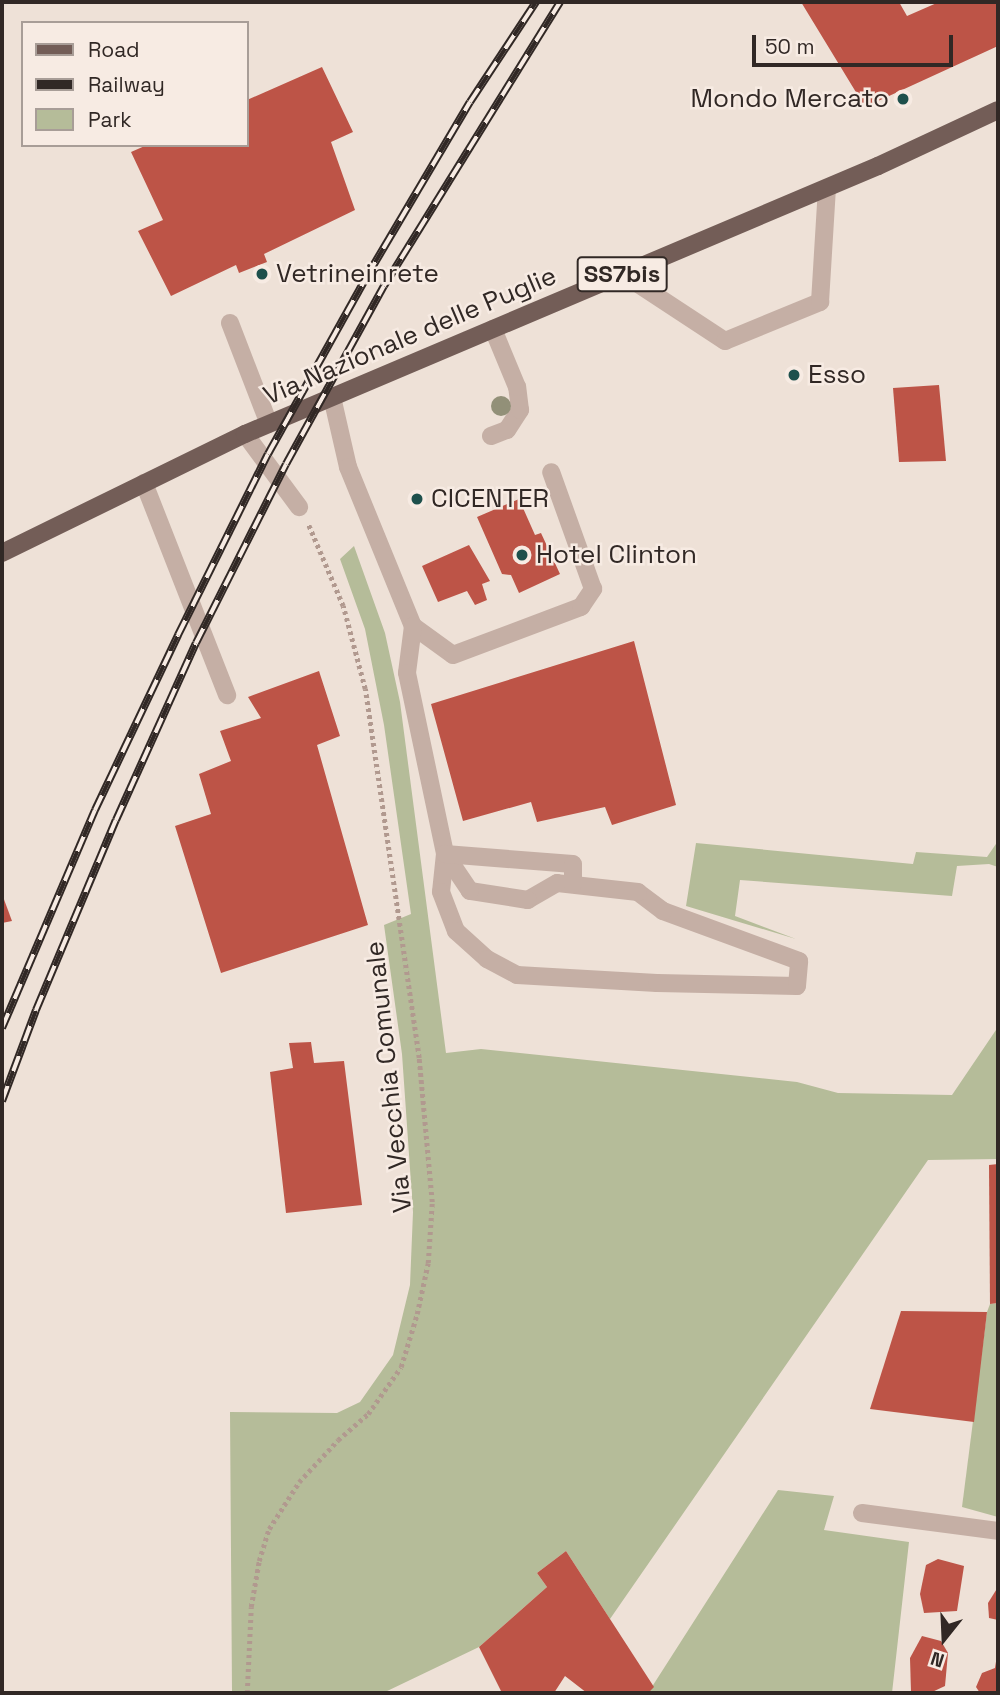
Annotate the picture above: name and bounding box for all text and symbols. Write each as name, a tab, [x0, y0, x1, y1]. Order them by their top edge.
legend	[21, 21, 248, 147]
scale bar	[755, 21, 956, 65]
text: 50 m	[765, 33, 815, 60]
text: Road	[88, 36, 140, 63]
text: Railway	[88, 71, 165, 98]
place label: Mondo Mercato	[691, 83, 889, 115]
marker: Mondo Mercato	[895, 91, 911, 107]
text: Park	[88, 106, 132, 133]
road number: SS7bis	[576, 254, 668, 295]
place label: Vetrineinrete	[276, 258, 439, 290]
street label: Via Nazionale delle Puglie	[259, 260, 561, 412]
marker: Vetrineinrete	[254, 266, 270, 282]
place label: Esso	[808, 359, 866, 391]
marker: Esso	[786, 367, 802, 383]
place label: CICENTER	[431, 483, 549, 515]
marker: CICENTER	[409, 491, 425, 507]
place label: Hotel Clinton	[536, 539, 697, 571]
marker: Hotel Clinton	[514, 547, 530, 563]
street label: Via Vecchia Comunale	[359, 940, 419, 1214]
north arrow	[909, 1604, 979, 1674]
text: N	[927, 1646, 947, 1673]

